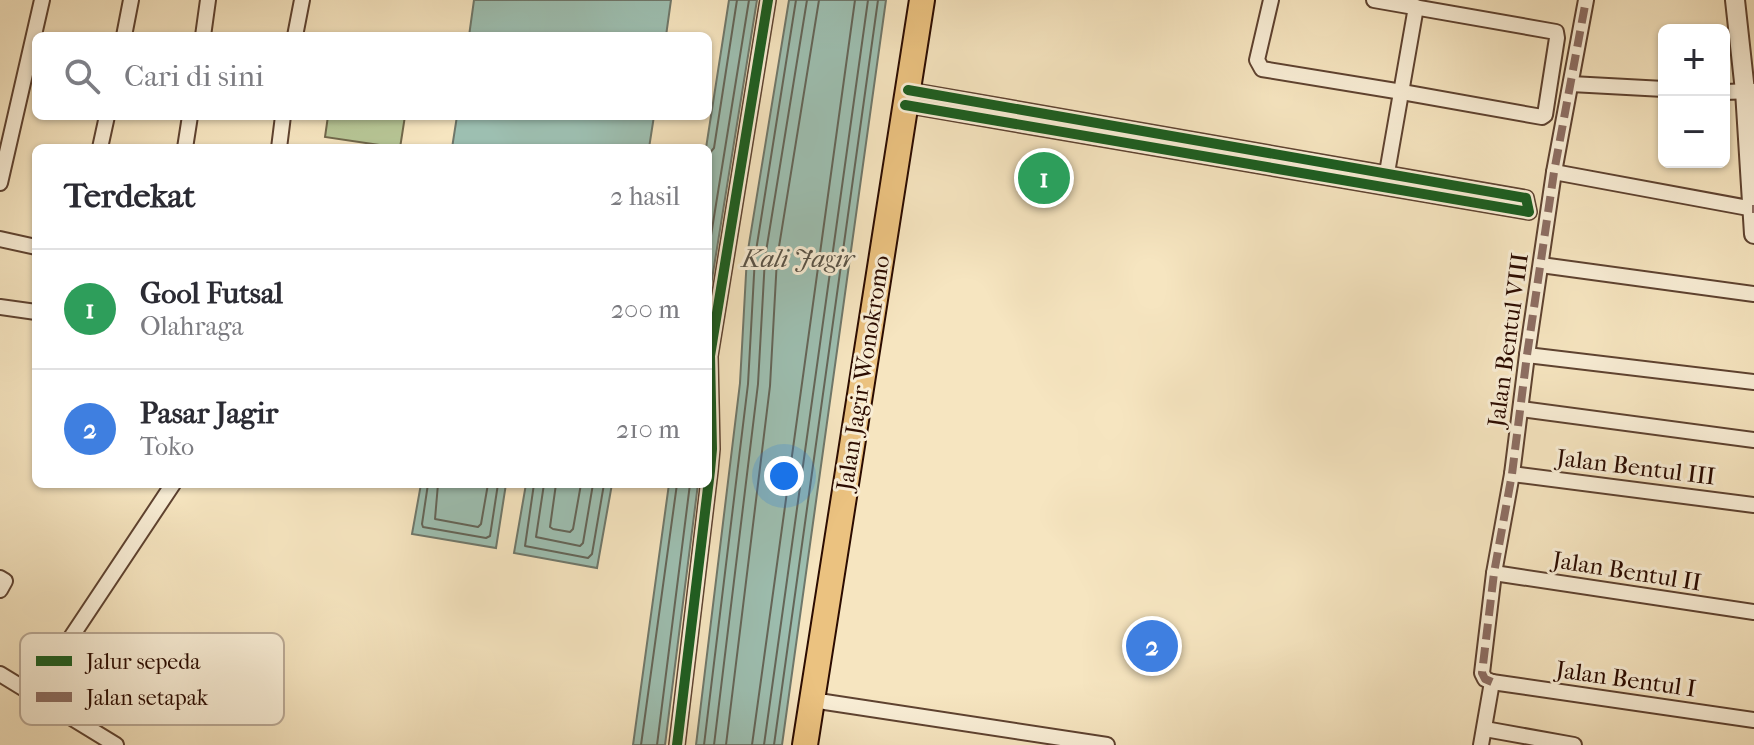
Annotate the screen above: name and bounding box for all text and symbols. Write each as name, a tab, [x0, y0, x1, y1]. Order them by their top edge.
map controls	[1658, 24, 1730, 168]
button: +	[1658, 24, 1730, 96]
search box	[32, 32, 712, 120]
icon: search	[60, 54, 104, 98]
text: Cari di sini	[124, 59, 264, 94]
button: −	[1658, 96, 1730, 168]
pin: 1	[1018, 148, 1070, 208]
text: Terdekat	[64, 176, 195, 216]
text: 2 hasil	[610, 181, 680, 212]
water label: Kali Jagir	[740, 243, 857, 274]
street label: Jalan Bentul VIII	[1482, 251, 1534, 431]
street label: Jalan Jagir Wonokromo	[830, 253, 895, 495]
text: Gool Futsal	[140, 276, 283, 311]
text: 1	[85, 294, 95, 325]
text: 200 m	[611, 294, 680, 325]
text: Olahraga	[140, 311, 243, 342]
text: Pasar Jagir	[140, 396, 278, 431]
text: 2	[83, 414, 97, 445]
text: 210 m	[616, 414, 680, 445]
text: Toko	[140, 431, 194, 462]
street label: Jalan Bentul III	[1553, 443, 1717, 491]
your location	[764, 456, 804, 496]
street label: Jalan Bentul II	[1549, 545, 1703, 597]
pin: 2	[1126, 616, 1178, 676]
legend	[20, 633, 284, 725]
text: Jalur sepeda	[84, 649, 201, 675]
street label: Jalan Bentul I	[1552, 655, 1698, 703]
text: Jalan setapak	[84, 685, 209, 711]

